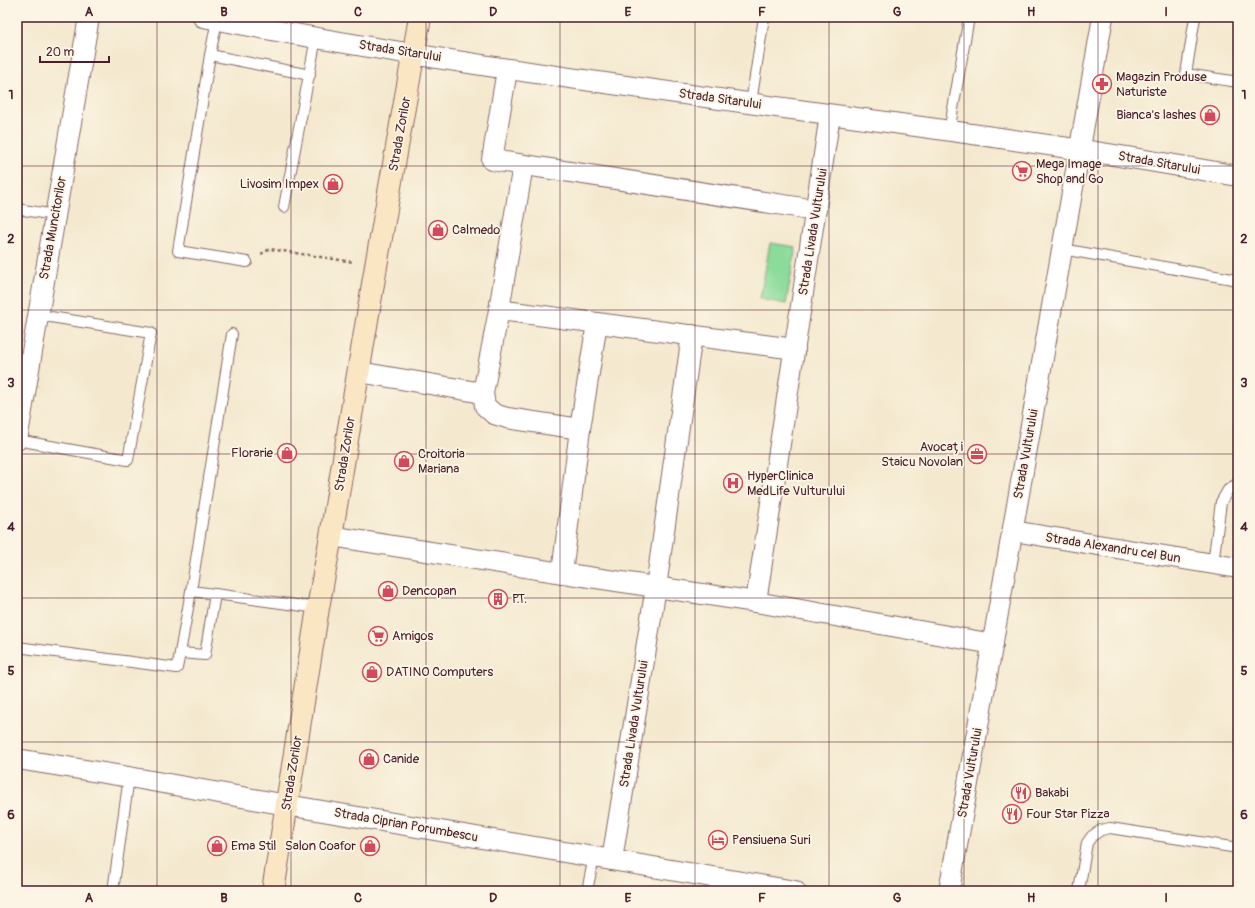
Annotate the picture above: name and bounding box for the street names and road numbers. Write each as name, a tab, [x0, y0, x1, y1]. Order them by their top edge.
street label: Strada Sitarului	[358, 37, 442, 65]
street label: Strada Sitarului	[678, 85, 762, 113]
street label: Strada Zorilor	[386, 95, 415, 173]
street label: Strada Sitarului	[1117, 148, 1201, 178]
street label: Strada Livada Vulturului	[795, 167, 831, 297]
street label: Strada Muncitorilor	[36, 175, 70, 281]
street label: Strada Vulturului	[1010, 408, 1042, 500]
street label: Strada Zorilor	[331, 415, 359, 493]
street label: Strada Alexandru cel Bun	[1044, 529, 1182, 567]
street label: Strada Livada Vulturului	[616, 659, 652, 789]
street label: Strada Vulturului	[954, 727, 986, 819]
street label: Strada Zorilor	[278, 734, 306, 812]
street label: Strada Ciprian Porumbescu	[333, 804, 479, 846]

